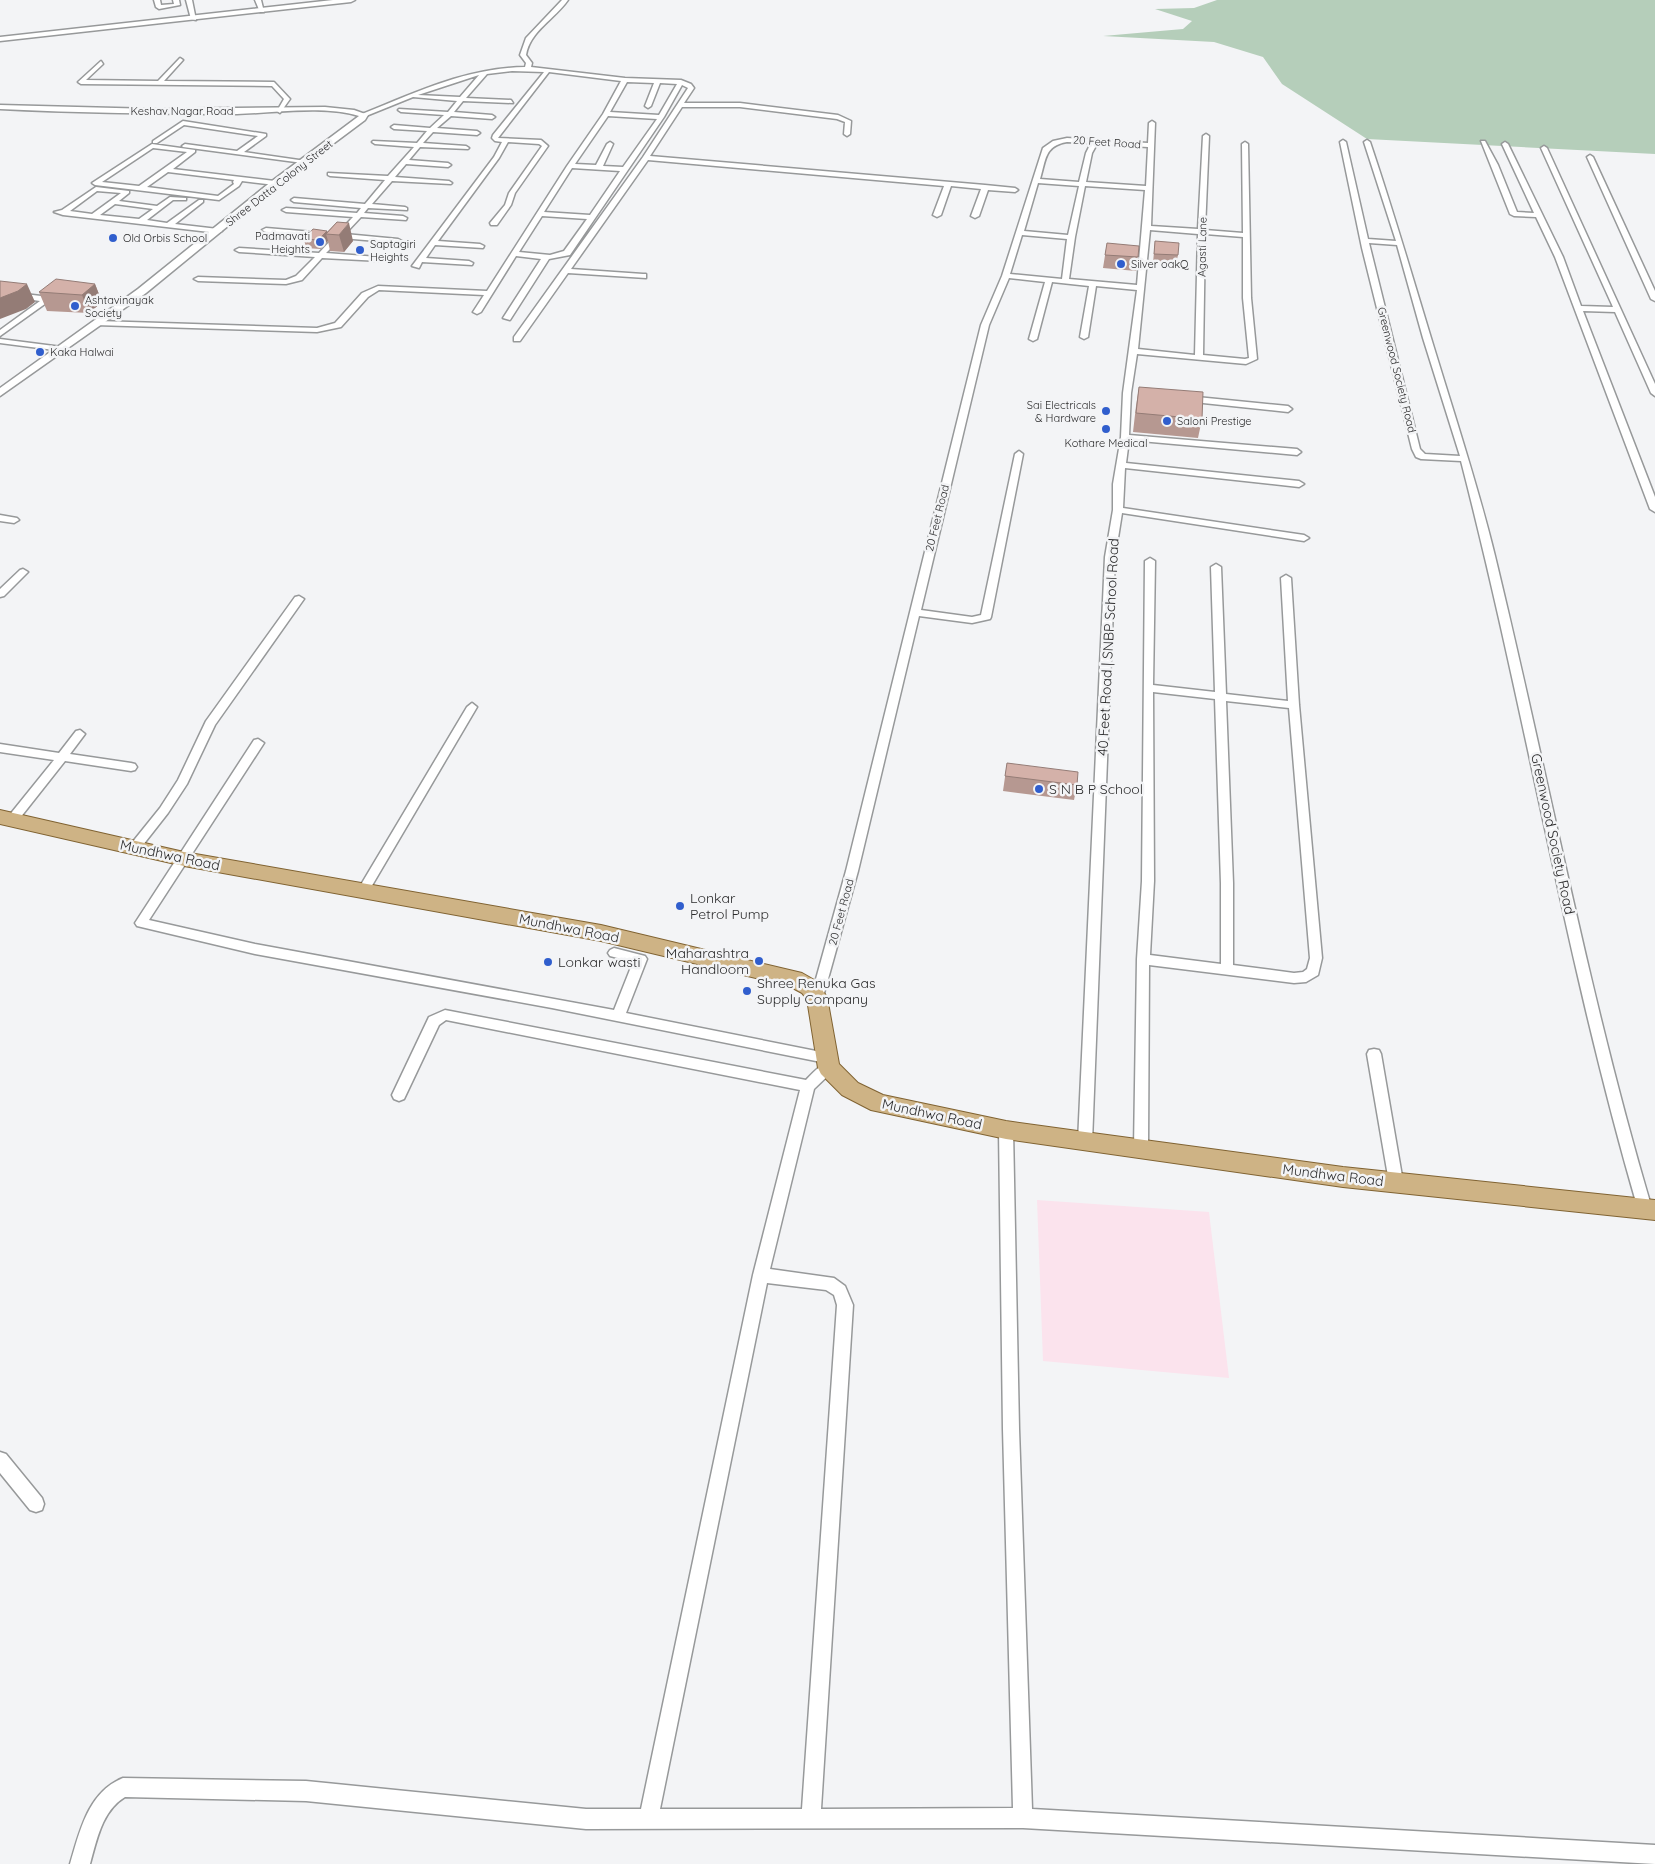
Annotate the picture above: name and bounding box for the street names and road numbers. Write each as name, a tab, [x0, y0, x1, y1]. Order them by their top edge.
street label: Keshav Nagar Road	[131, 104, 233, 118]
street label: 20 Feet Road	[1073, 133, 1141, 151]
street label: Shree Datta Colony Street	[223, 137, 336, 229]
street label: Agasti Lane	[1194, 217, 1210, 277]
street label: Greenwood Society Road	[1375, 306, 1419, 434]
street label: 20 Feet Road	[922, 483, 952, 553]
street label: 40 Feet Road | SNBP School Road	[1093, 538, 1123, 756]
street label: Greenwood Society Road	[1527, 752, 1579, 916]
street label: Mundhwa Road	[118, 836, 222, 874]
street label: 20 Feet Road	[825, 877, 857, 947]
street label: Mundhwa Road	[517, 909, 621, 947]
street label: Mundhwa Road	[880, 1095, 984, 1133]
street label: Mundhwa Road	[1281, 1160, 1385, 1190]

